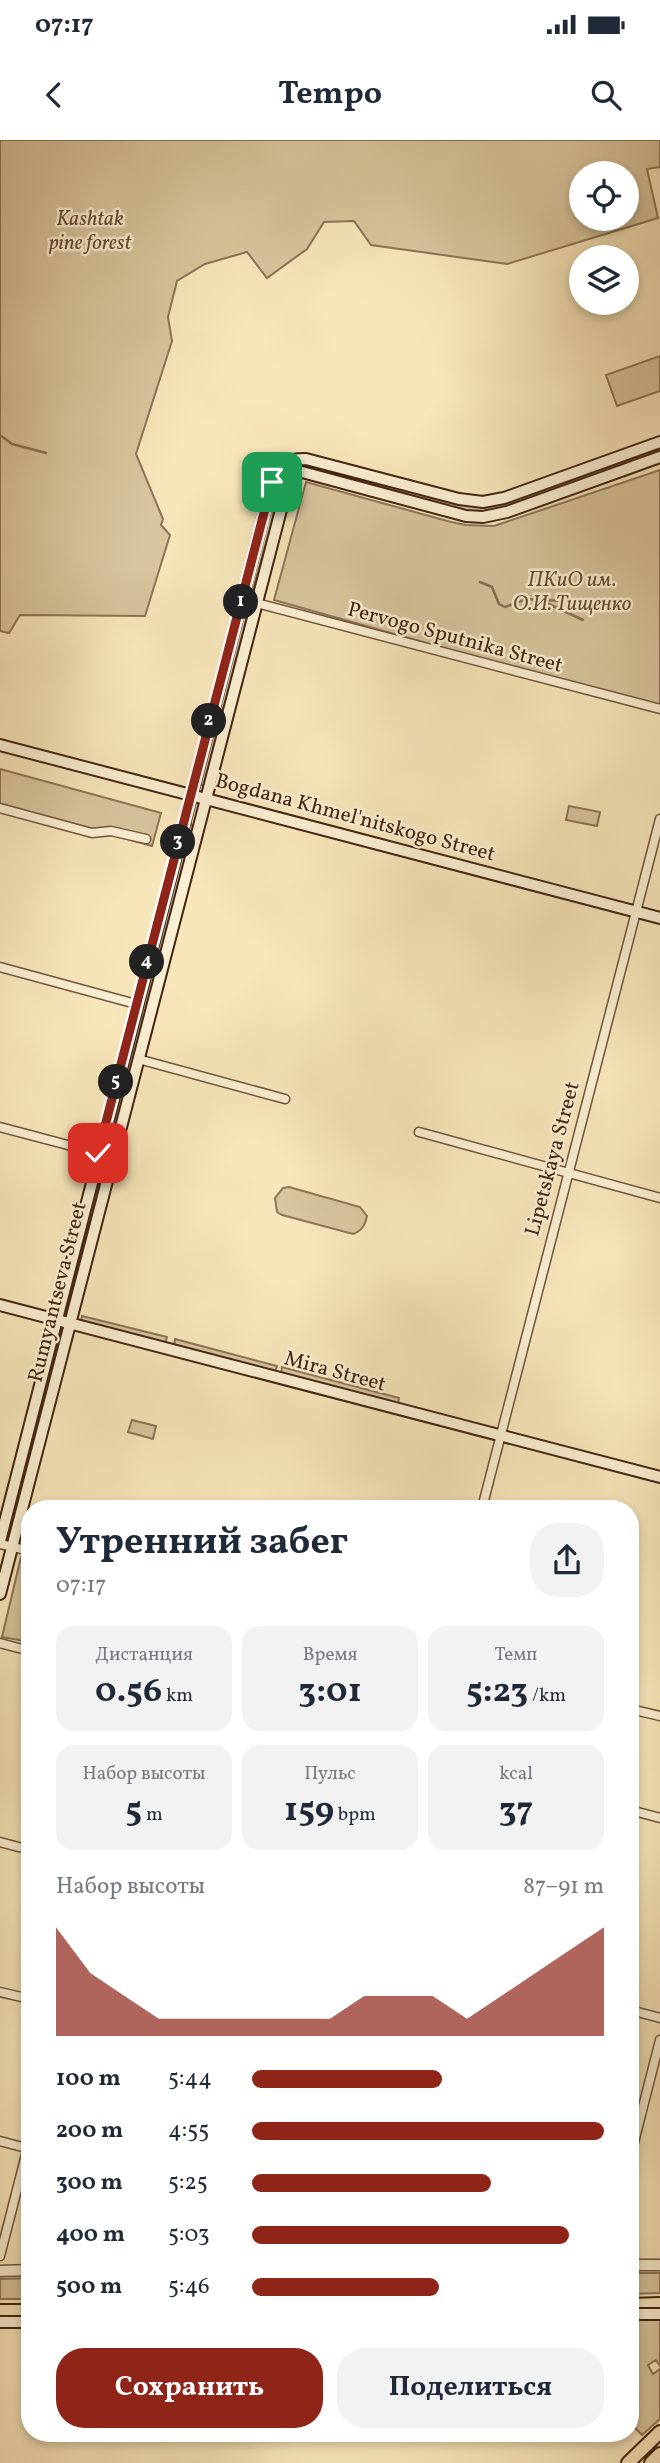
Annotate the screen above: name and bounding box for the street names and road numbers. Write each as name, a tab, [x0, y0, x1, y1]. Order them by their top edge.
street label: Pervogo Sputnika Street	[344, 595, 566, 681]
street label: Bogdana Khmel'nitskogo Street	[212, 767, 498, 869]
street label: Lipetskaya Street	[518, 1079, 588, 1239]
street label: Rumyantseva Street	[22, 1199, 94, 1385]
street label: Mira Street	[281, 1344, 389, 1400]

